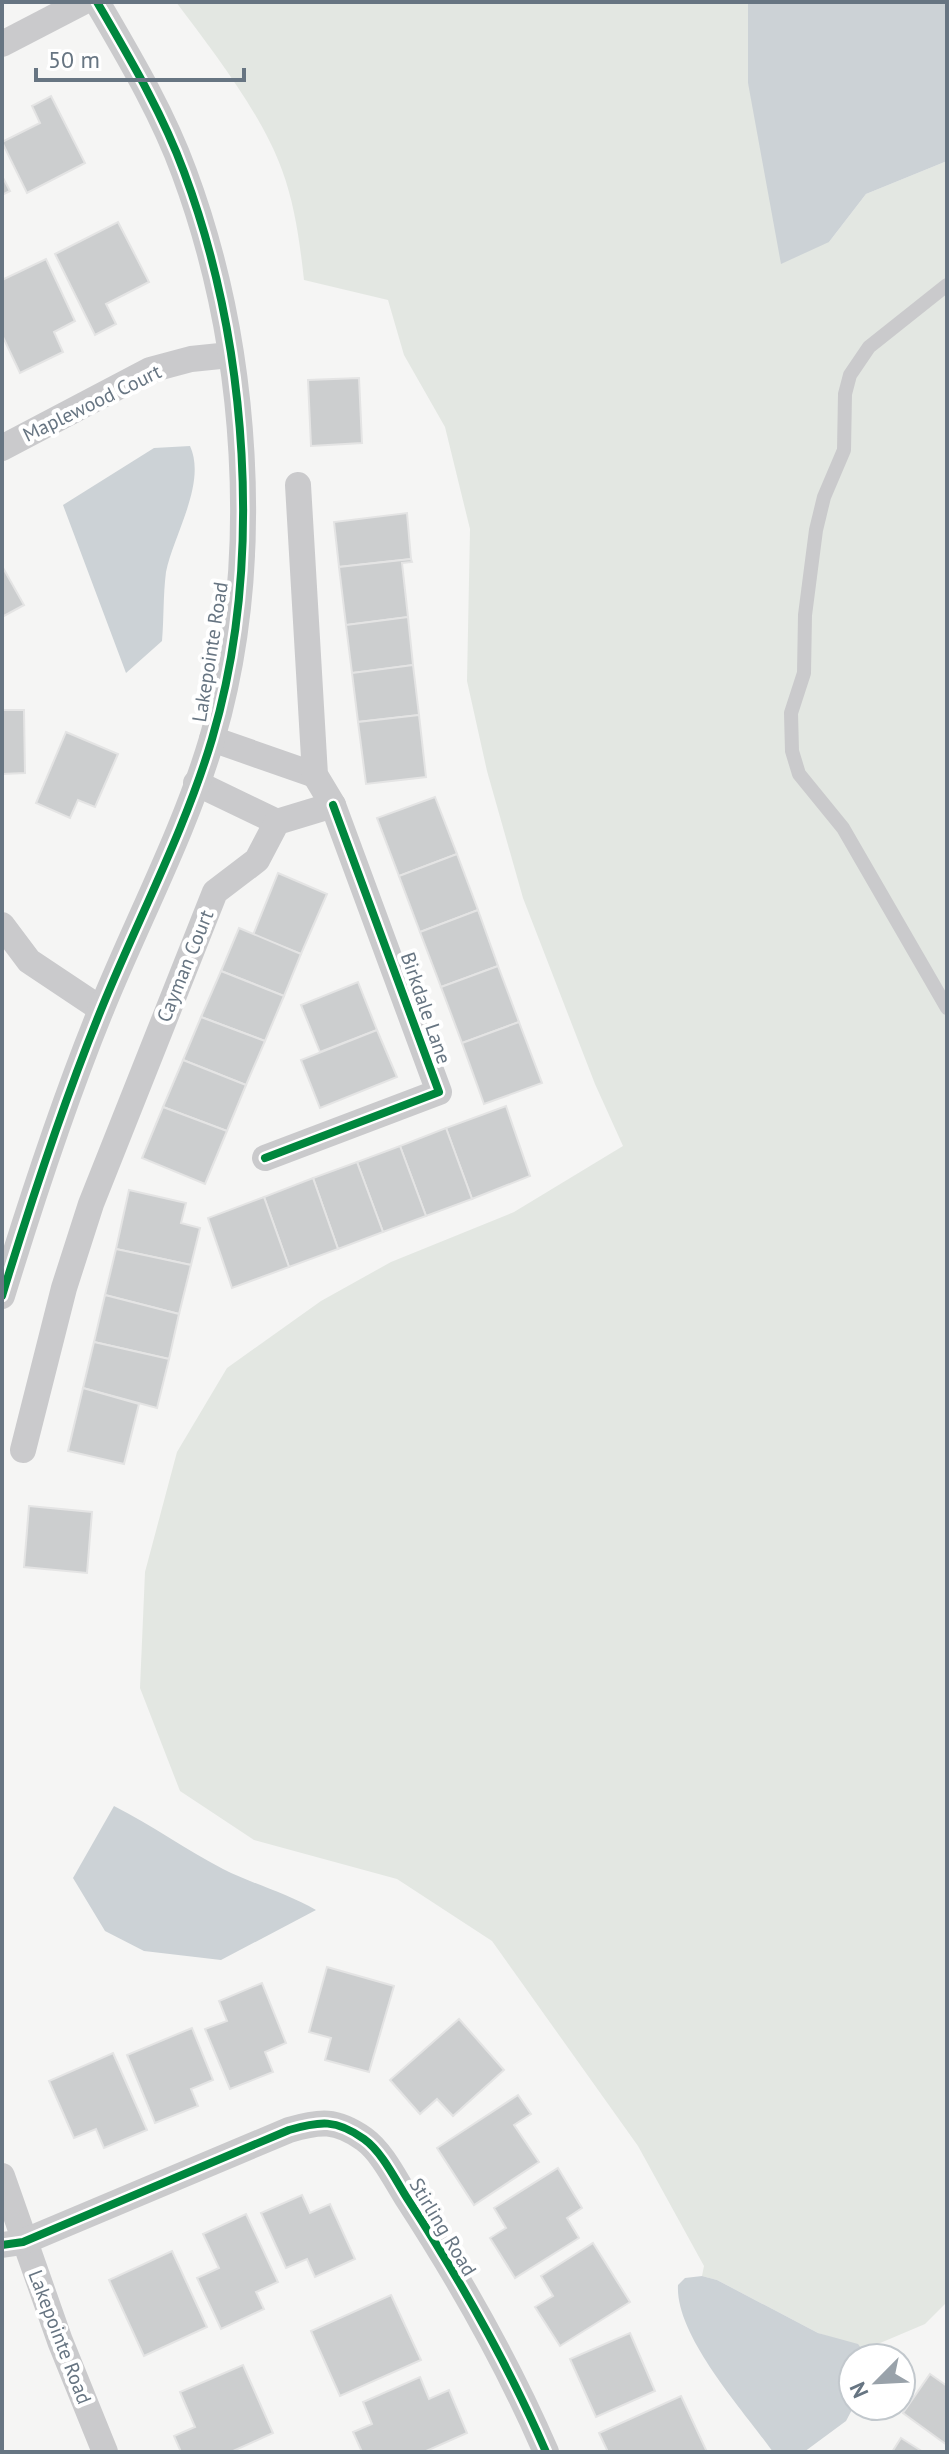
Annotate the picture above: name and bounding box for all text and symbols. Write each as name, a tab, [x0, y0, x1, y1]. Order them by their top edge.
scale bar	[36, 32, 244, 82]
text: 50 m	[48, 44, 100, 75]
street label: Maplewood Court	[19, 358, 166, 448]
street label: Lakepointe Road	[186, 580, 234, 724]
street label: Cayman Court	[151, 906, 219, 1026]
street label: Birkdale Lane	[395, 949, 457, 1067]
street label: Stirling Road	[403, 2173, 483, 2281]
street label: Lakepointe Road	[22, 2266, 98, 2408]
north arrow	[837, 2342, 917, 2422]
text: N	[843, 2378, 874, 2402]

